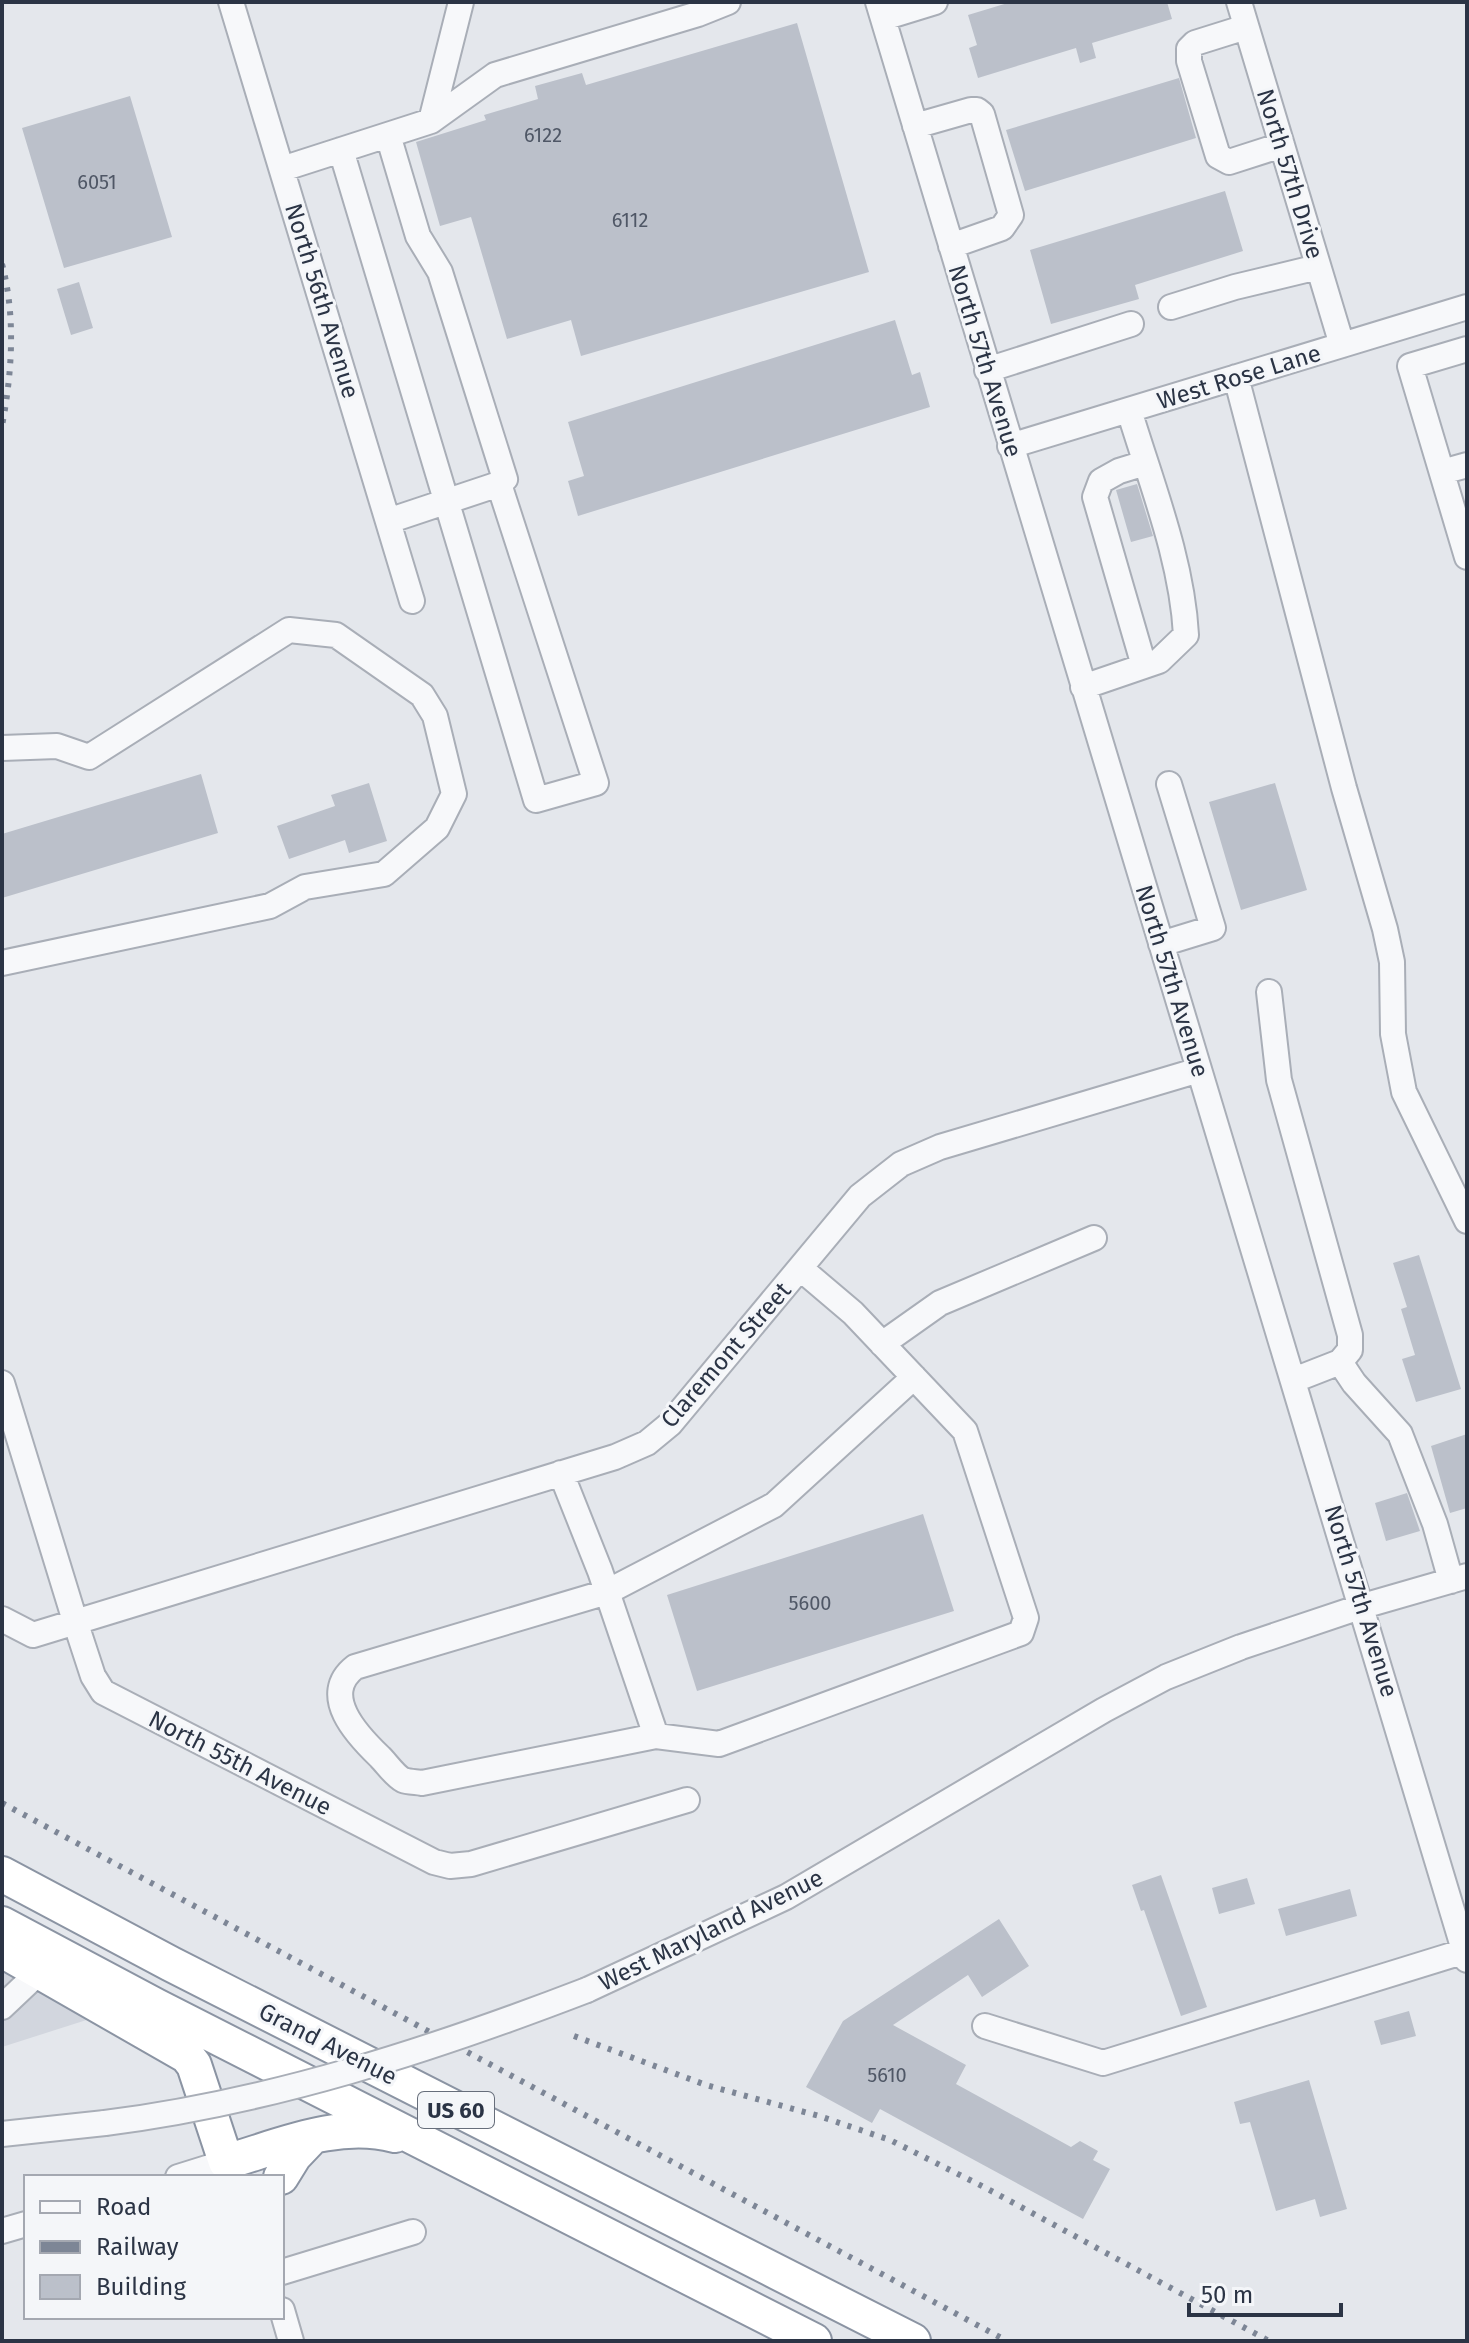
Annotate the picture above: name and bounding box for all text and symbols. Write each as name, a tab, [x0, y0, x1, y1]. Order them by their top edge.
street label: North 57th Drive	[1251, 86, 1329, 262]
house number: 6122	[524, 123, 562, 147]
house number: 6051	[77, 170, 117, 194]
street label: North 56th Avenue	[279, 200, 365, 402]
house number: 6112	[612, 208, 648, 232]
street label: North 57th Avenue	[942, 261, 1028, 461]
street label: West Rose Lane	[1154, 339, 1324, 415]
street label: North 57th Avenue	[1129, 881, 1215, 1081]
street label: Claremont Street	[655, 1276, 797, 1433]
street label: North 57th Avenue	[1318, 1501, 1404, 1701]
house number: 5600	[789, 1591, 832, 1615]
street label: North 55th Avenue	[144, 1705, 336, 1821]
street label: West Maryland Avenue	[594, 1863, 828, 1997]
street label: Grand Avenue	[254, 1997, 402, 2091]
house number: 5610	[867, 2063, 907, 2087]
road number: US 60	[418, 2092, 494, 2128]
legend	[24, 2175, 284, 2319]
text: Road	[96, 2193, 151, 2221]
text: Railway	[96, 2233, 179, 2261]
scale bar	[1189, 2267, 1341, 2317]
text: Building	[96, 2273, 186, 2301]
text: 50 m	[1201, 2281, 1253, 2309]

